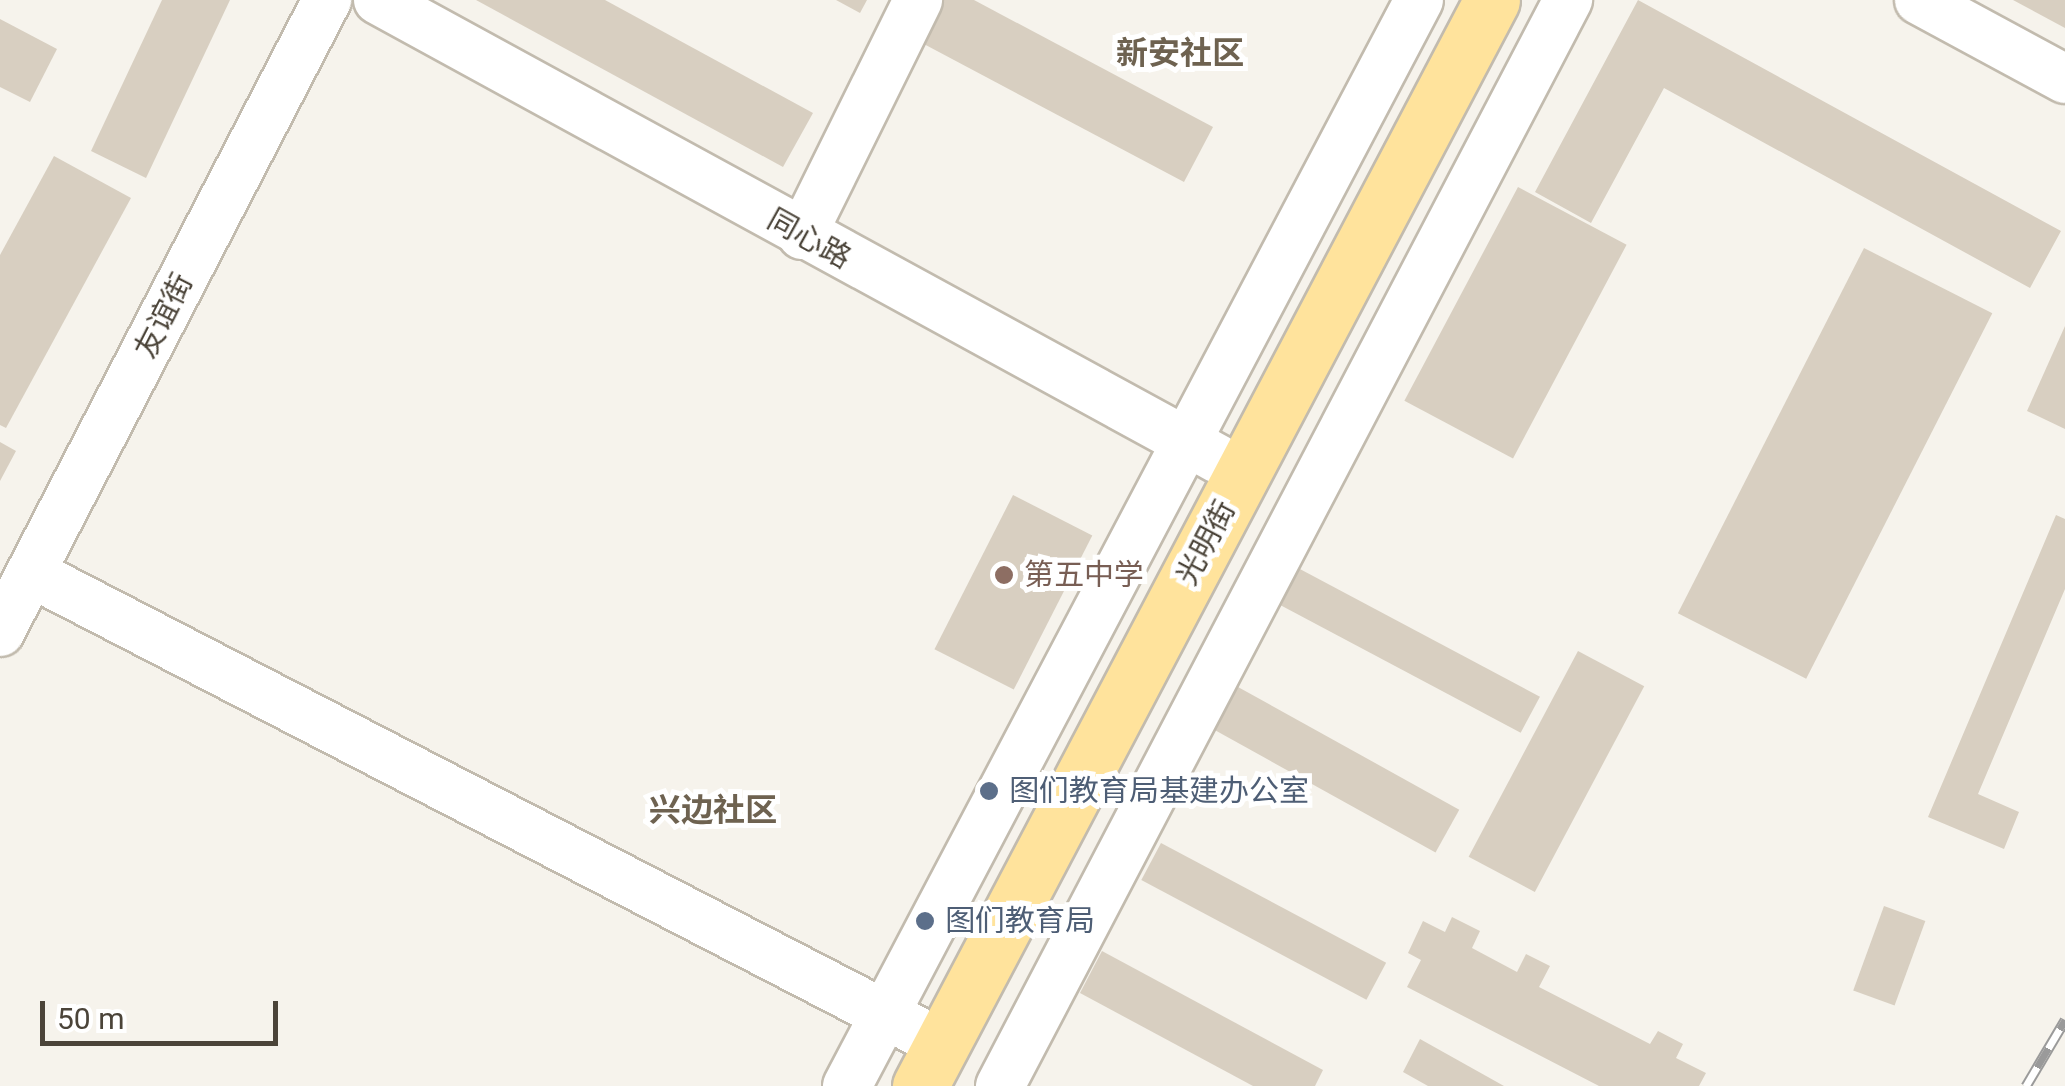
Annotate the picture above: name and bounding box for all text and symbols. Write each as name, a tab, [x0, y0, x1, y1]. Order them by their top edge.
district label: 新安社区	[1116, 34, 1244, 72]
street label: 同心路	[761, 201, 857, 277]
street label: 友谊街	[128, 268, 200, 364]
street label: 光明街	[1169, 495, 1243, 591]
place label: 第五中学	[1024, 557, 1144, 593]
marker: 第五中学	[993, 564, 1015, 586]
place label: 图们教育局基建办公室	[1009, 773, 1309, 809]
marker: 图们教育局基建办公室	[978, 780, 1000, 802]
district label: 兴边社区	[649, 791, 777, 829]
place label: 图们教育局	[945, 903, 1095, 939]
marker: 图们教育局	[914, 910, 936, 932]
scale bar	[45, 981, 282, 1043]
text: 50 m	[57, 1001, 124, 1036]

